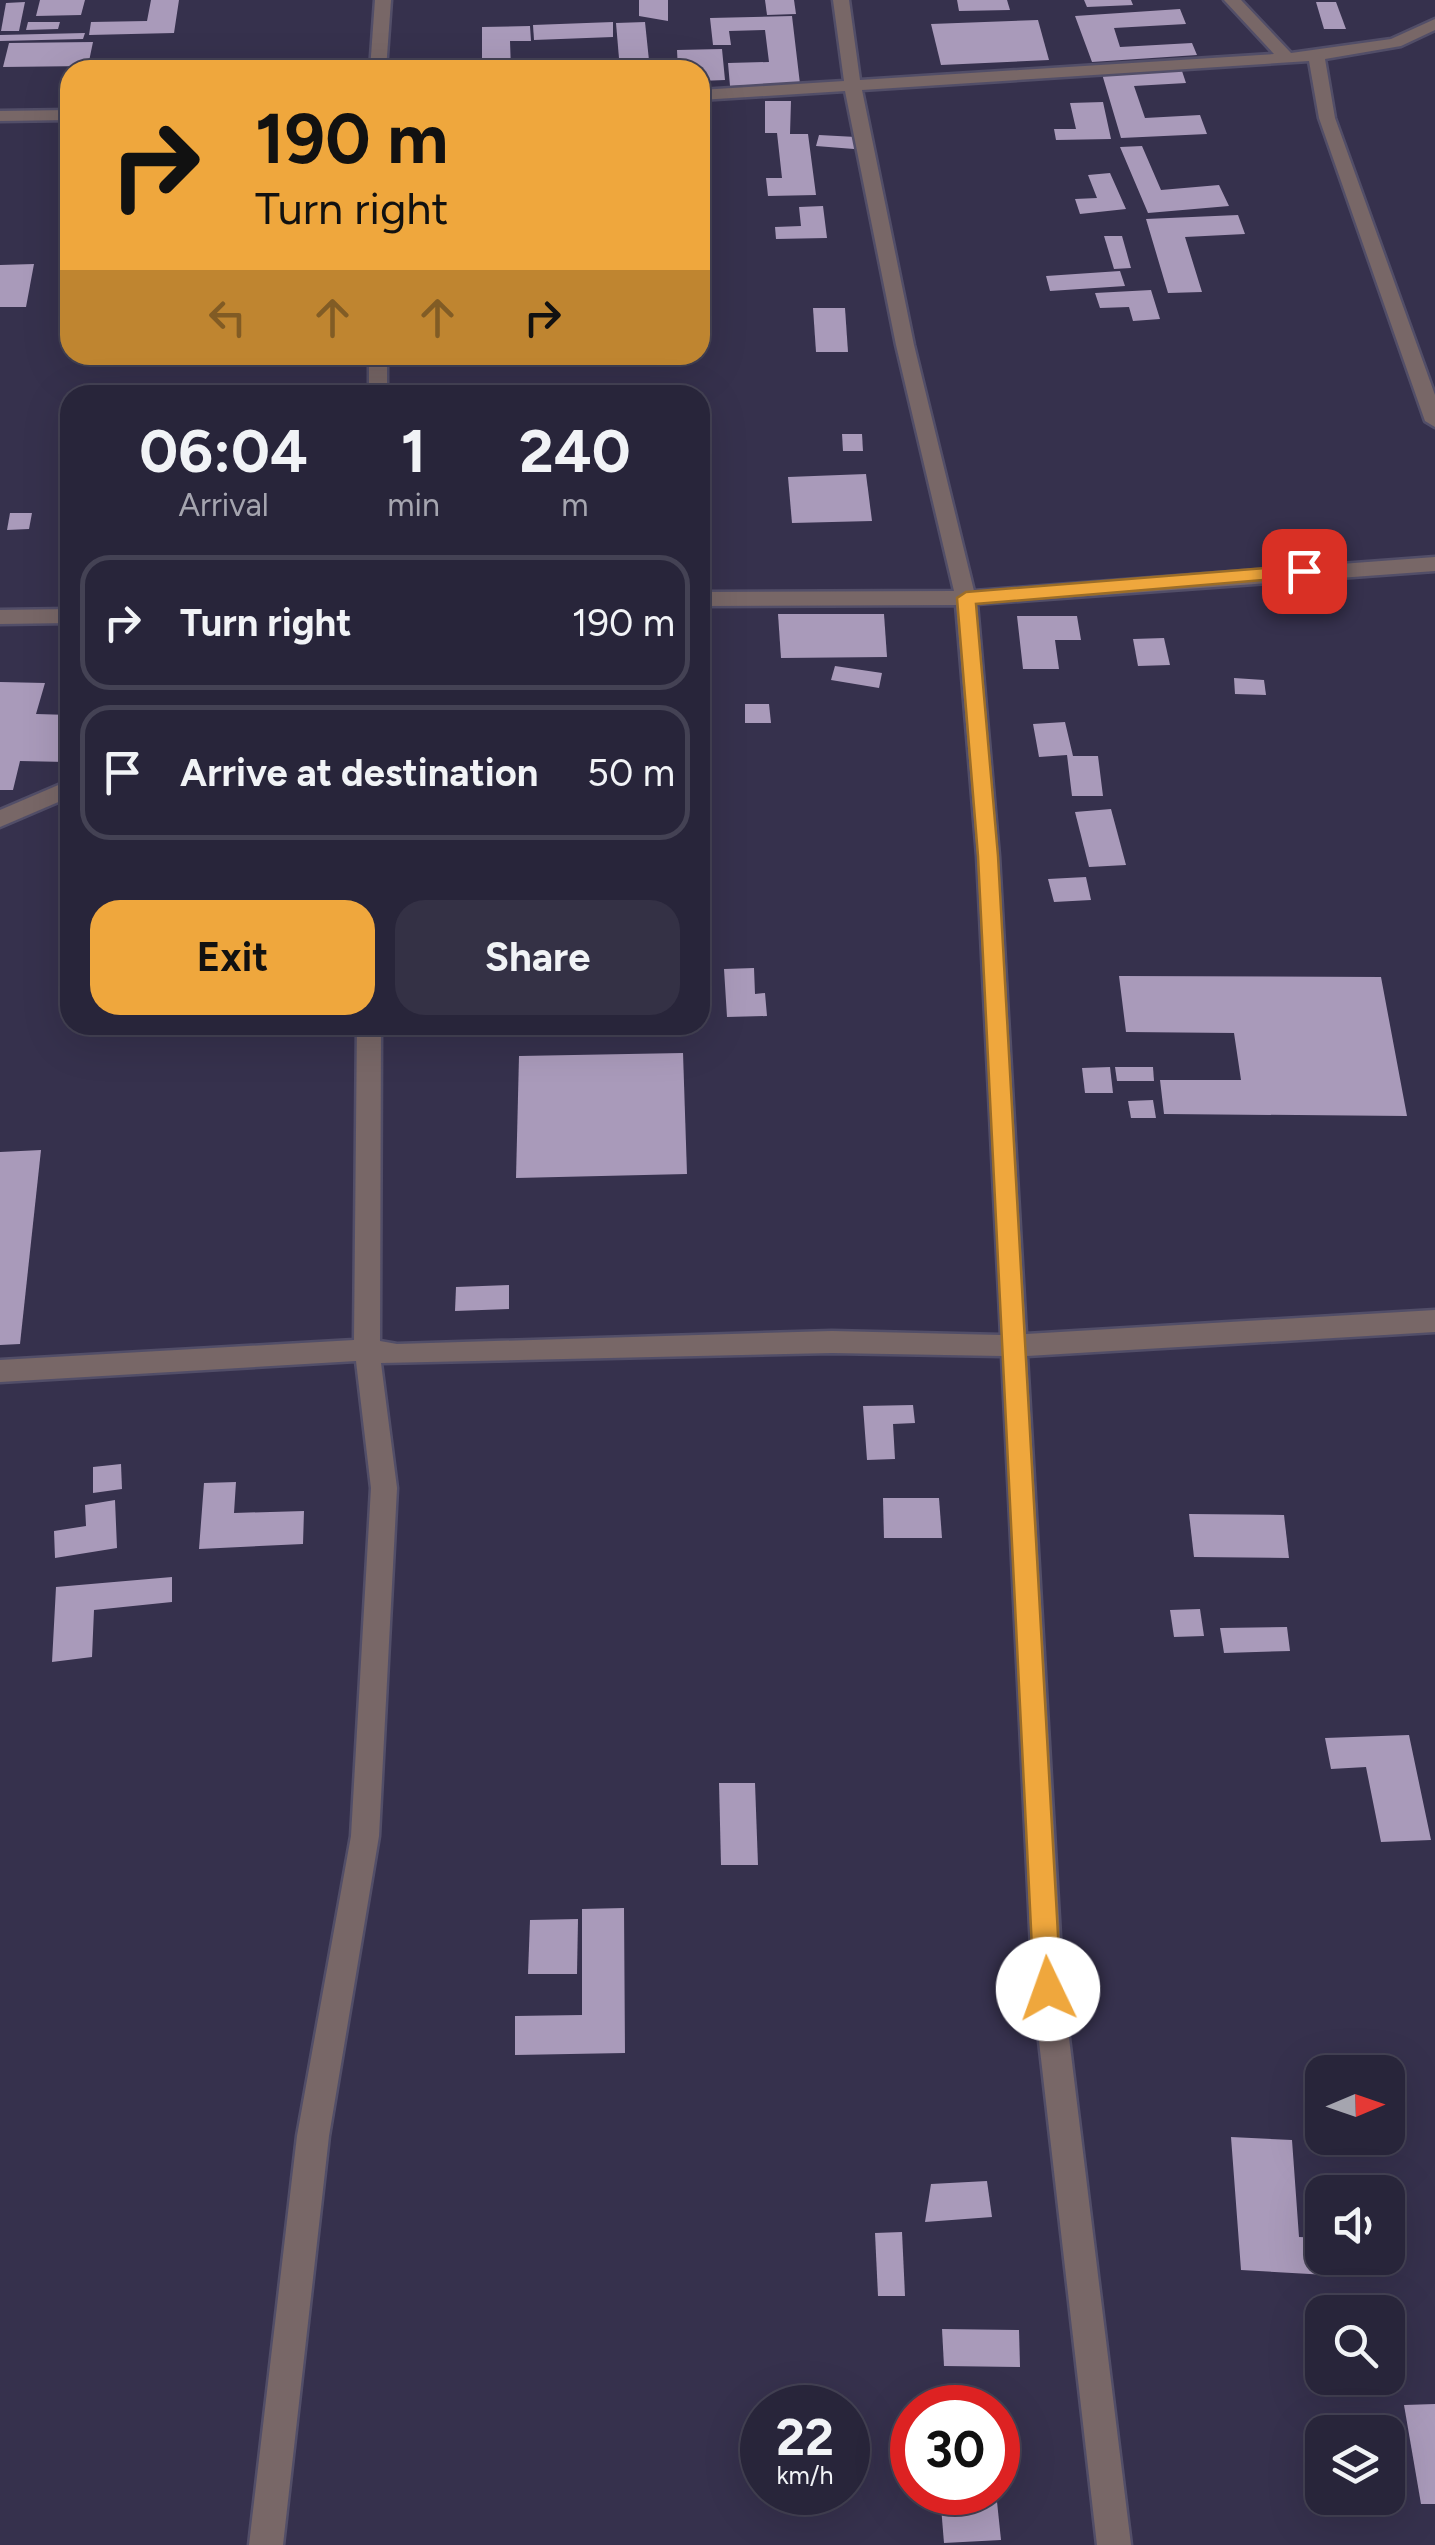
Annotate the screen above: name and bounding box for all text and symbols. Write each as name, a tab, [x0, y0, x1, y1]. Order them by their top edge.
text: 190 m	[255, 96, 448, 181]
icon: right	[90, 100, 220, 230]
text: Turn right	[255, 181, 448, 235]
icon: left	[200, 290, 255, 345]
icon: ahead	[305, 290, 360, 345]
icon: ahead	[410, 290, 465, 345]
icon: right	[515, 290, 570, 345]
text: 06:04	[139, 415, 308, 487]
text: 1	[401, 415, 426, 487]
text: 240	[519, 415, 631, 487]
text: Arrival	[178, 486, 269, 524]
text: min	[387, 486, 440, 524]
text: m	[561, 486, 588, 524]
pin	[1262, 529, 1347, 614]
icon: arrive	[1277, 544, 1332, 599]
icon: right	[95, 595, 150, 650]
text: Turn right	[180, 600, 352, 646]
text: 190 m	[572, 600, 675, 646]
icon: arrive	[95, 745, 150, 800]
text: Arrive at destination	[180, 750, 538, 796]
text: 50 m	[587, 750, 675, 796]
button: Exit	[90, 900, 375, 1015]
button: Share	[395, 900, 680, 1015]
position arrow	[996, 1937, 1100, 2041]
north arrow	[1305, 2055, 1405, 2155]
map controls	[1305, 2055, 1405, 2515]
button: sound	[1305, 2175, 1405, 2275]
button: search	[1305, 2295, 1405, 2395]
speed limit sign: 30	[890, 2385, 1020, 2515]
text: 22	[776, 2407, 834, 2468]
button: layers	[1305, 2415, 1405, 2515]
text: km/h	[776, 2460, 834, 2490]

